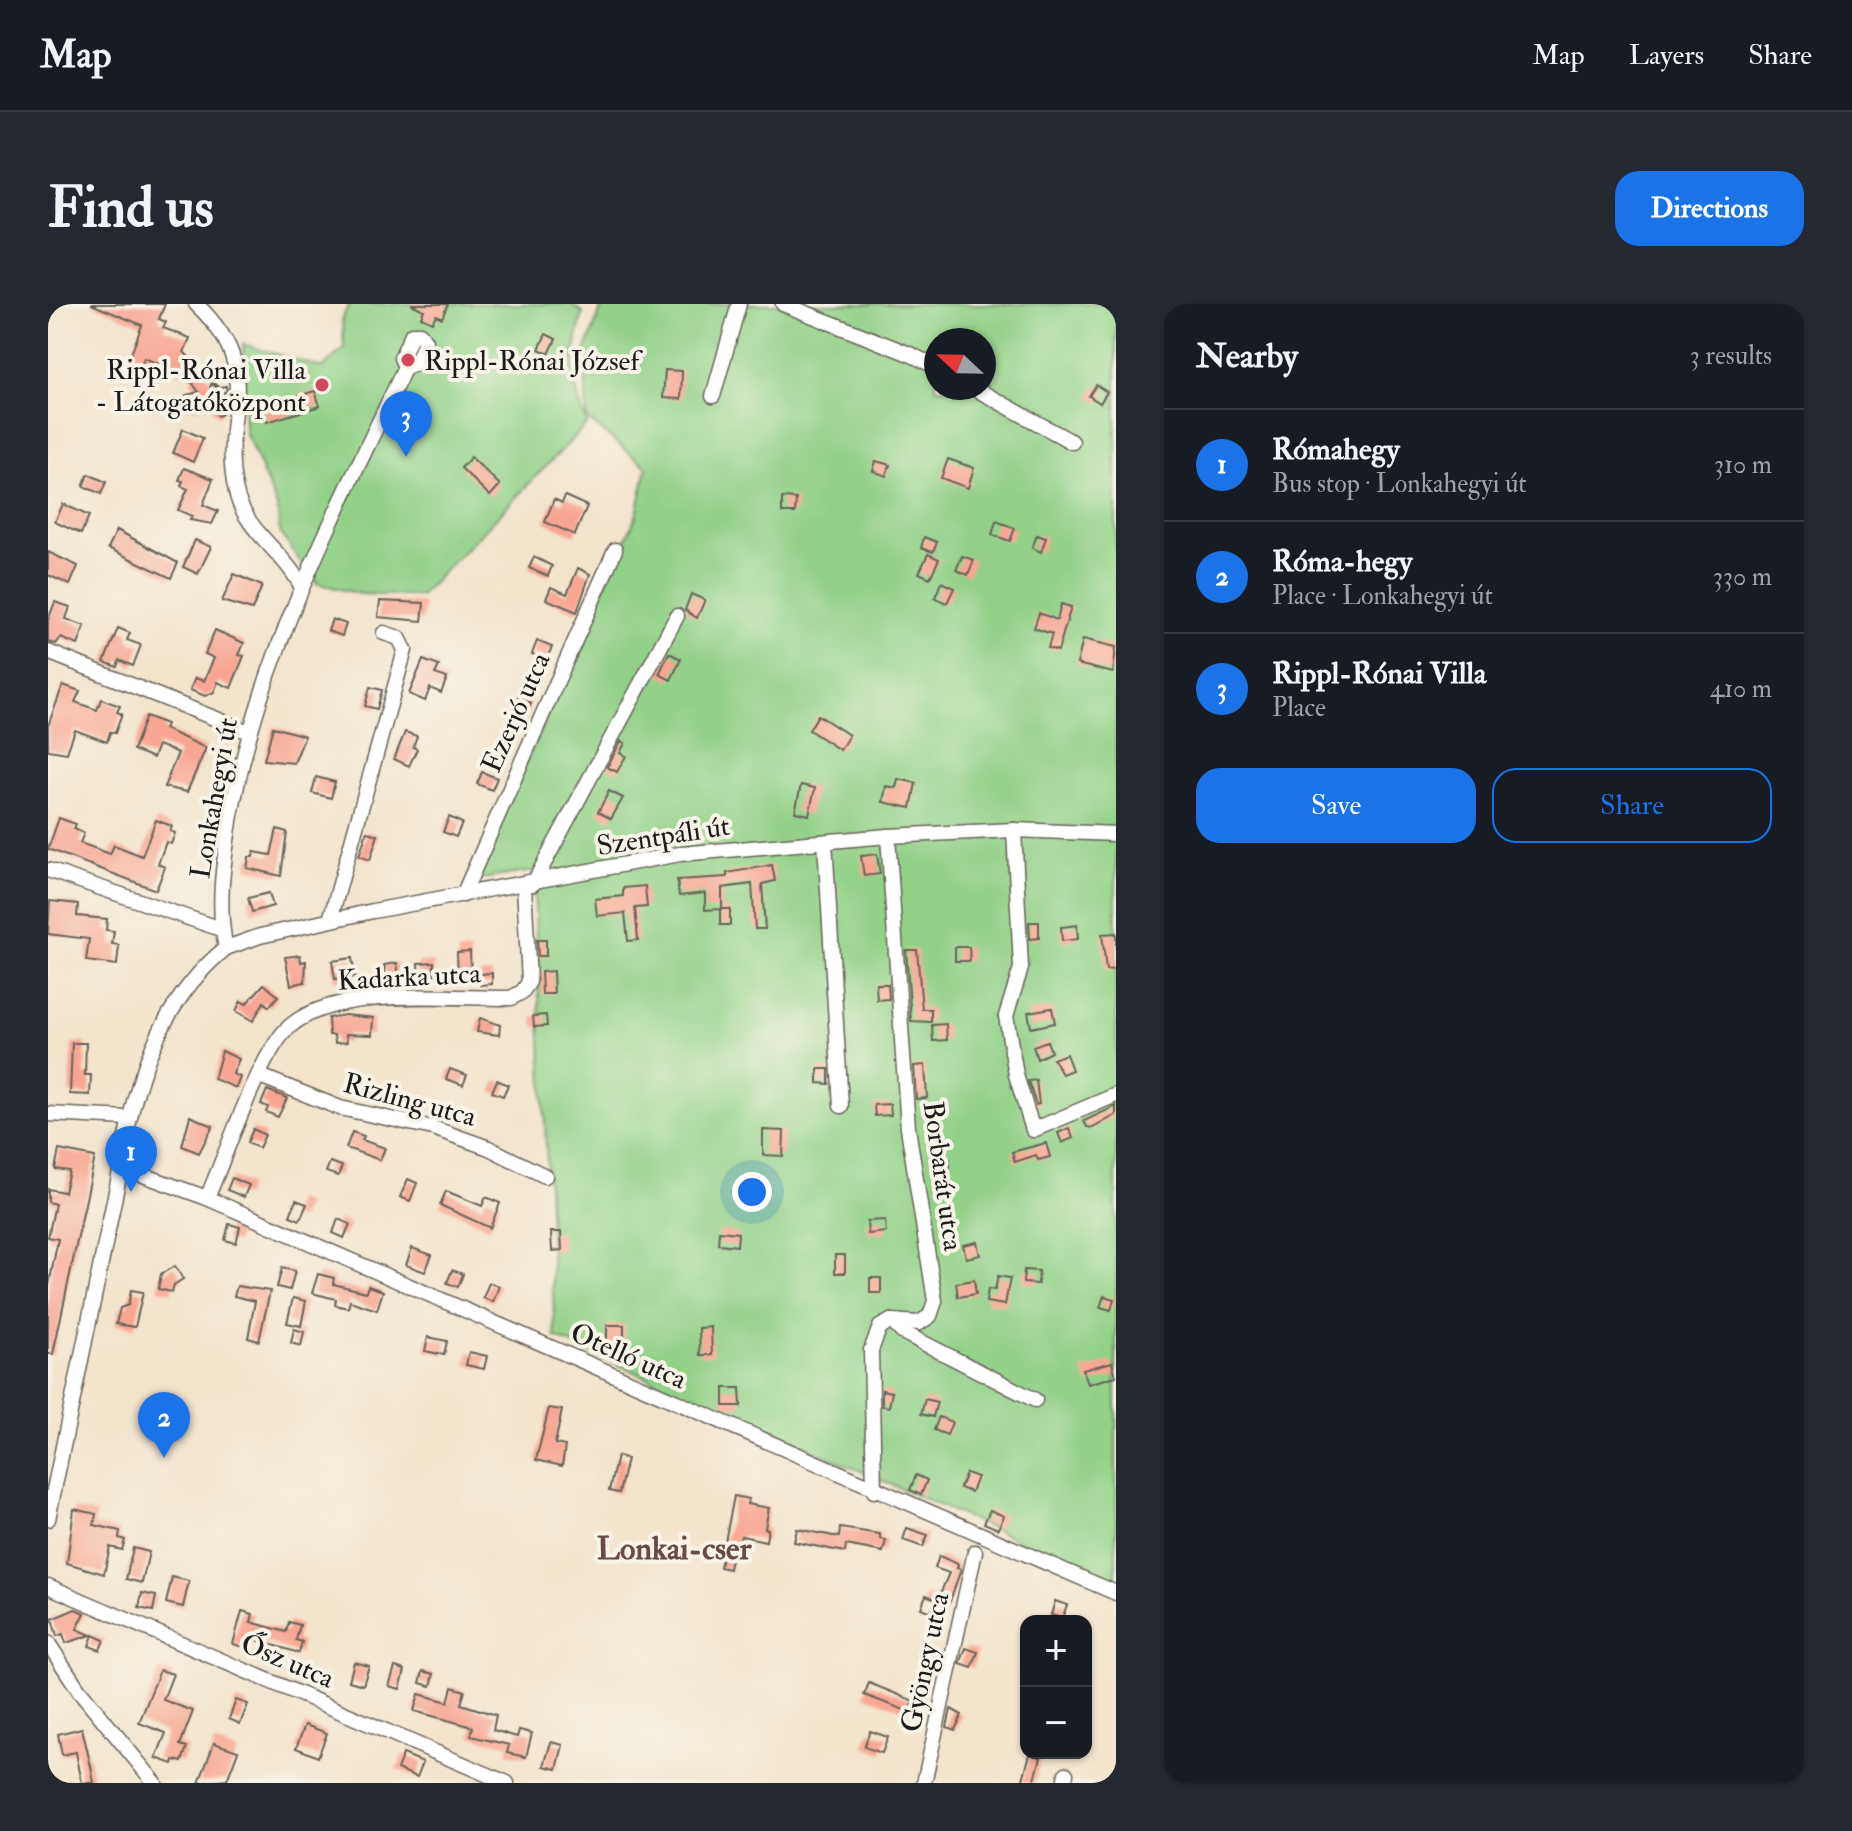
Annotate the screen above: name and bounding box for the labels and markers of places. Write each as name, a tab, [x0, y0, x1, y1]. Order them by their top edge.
place label: Rippl-Rónai József	[424, 344, 643, 379]
marker: Rippl-Rónai József	[399, 351, 417, 369]
place label: Rippl-Rónai Villa - Látogatóközpont	[95, 353, 306, 420]
marker: Rippl-Rónai Villa - Látogatóközpont	[313, 376, 331, 394]
pin: 3	[380, 391, 432, 457]
pin: 1	[105, 1126, 157, 1192]
pin: 2	[138, 1392, 190, 1458]

